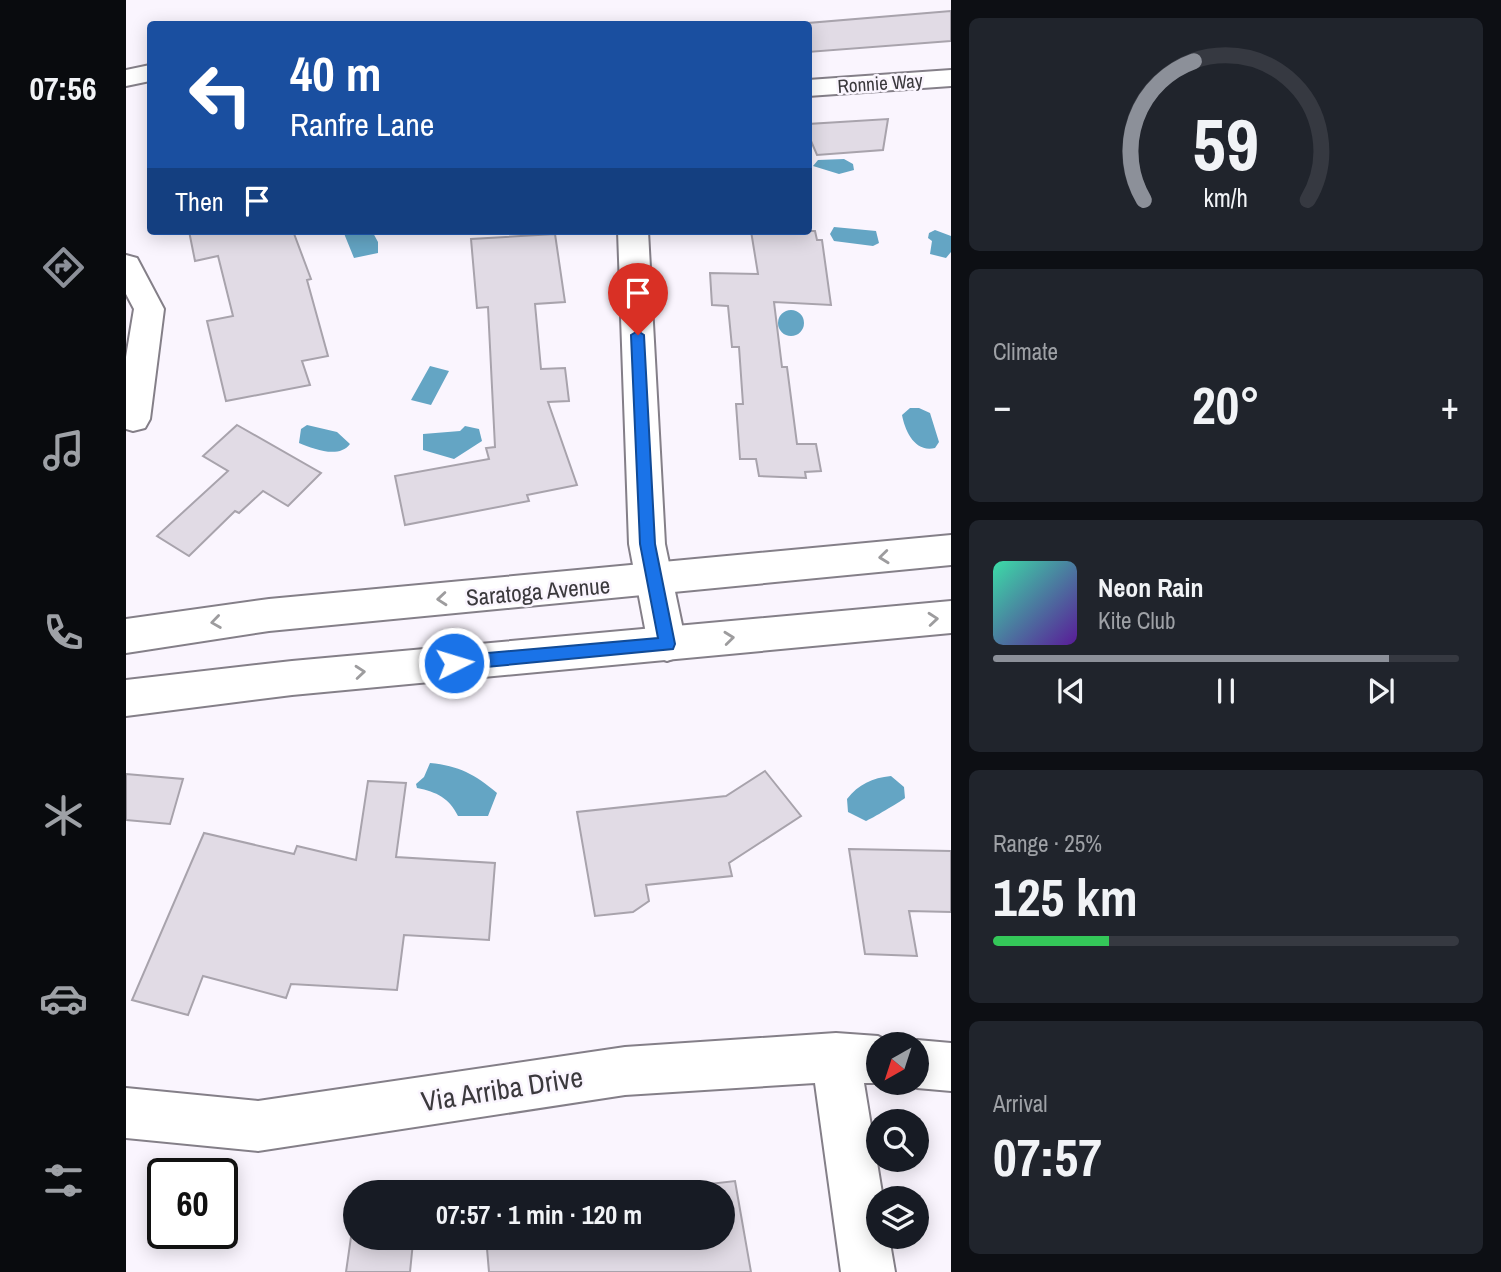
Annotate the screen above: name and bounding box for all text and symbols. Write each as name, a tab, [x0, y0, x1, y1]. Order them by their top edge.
text: 40 m	[290, 40, 382, 106]
icon: left	[175, 49, 266, 140]
text: 07:56	[29, 67, 97, 110]
street label: Ronnie Way	[837, 67, 924, 99]
text: 59	[1193, 96, 1259, 194]
text: Ranfre Lane	[290, 103, 434, 146]
text: km/h	[1204, 181, 1248, 215]
icon: arrive	[238, 182, 276, 220]
text: Then	[175, 184, 224, 219]
icon: directions	[39, 243, 88, 292]
pin	[608, 263, 668, 335]
icon: arrive	[619, 274, 657, 312]
text: Climate	[993, 336, 1058, 367]
text: 20°	[1192, 370, 1260, 440]
text: −	[993, 380, 1011, 431]
text: +	[1441, 380, 1459, 431]
icon: music	[39, 426, 88, 475]
one-way arrow	[878, 549, 889, 564]
street label: Saratoga Avenue	[465, 569, 611, 613]
text: Neon Rain	[1098, 570, 1203, 605]
one-way arrow	[436, 591, 447, 606]
text: Kite Club	[1098, 605, 1176, 636]
icon: phone	[39, 608, 88, 657]
one-way arrow	[928, 612, 939, 627]
one-way arrow	[210, 614, 222, 629]
position arrow	[417, 626, 491, 700]
one-way arrow	[724, 631, 735, 646]
one-way arrow	[355, 665, 366, 680]
icon: previous	[1052, 672, 1090, 710]
icon: pause	[1207, 672, 1245, 710]
icon: next	[1362, 672, 1400, 710]
icon: climate	[39, 791, 88, 840]
text: Range · 25%	[993, 828, 1102, 859]
text: 125 km	[993, 862, 1138, 932]
icon: car	[39, 974, 88, 1023]
north arrow	[866, 1032, 929, 1096]
map controls	[866, 1032, 929, 1249]
street label: Via Arriba Drive	[419, 1057, 585, 1121]
text: Arrival	[993, 1088, 1048, 1119]
button: search	[866, 1109, 929, 1172]
text: 07:57	[993, 1122, 1102, 1192]
icon: filters	[39, 1156, 88, 1205]
speed limit sign: 60	[147, 1158, 238, 1249]
button: layers	[866, 1186, 929, 1249]
text: 07:57 · 1 min · 120 m	[436, 1197, 642, 1232]

